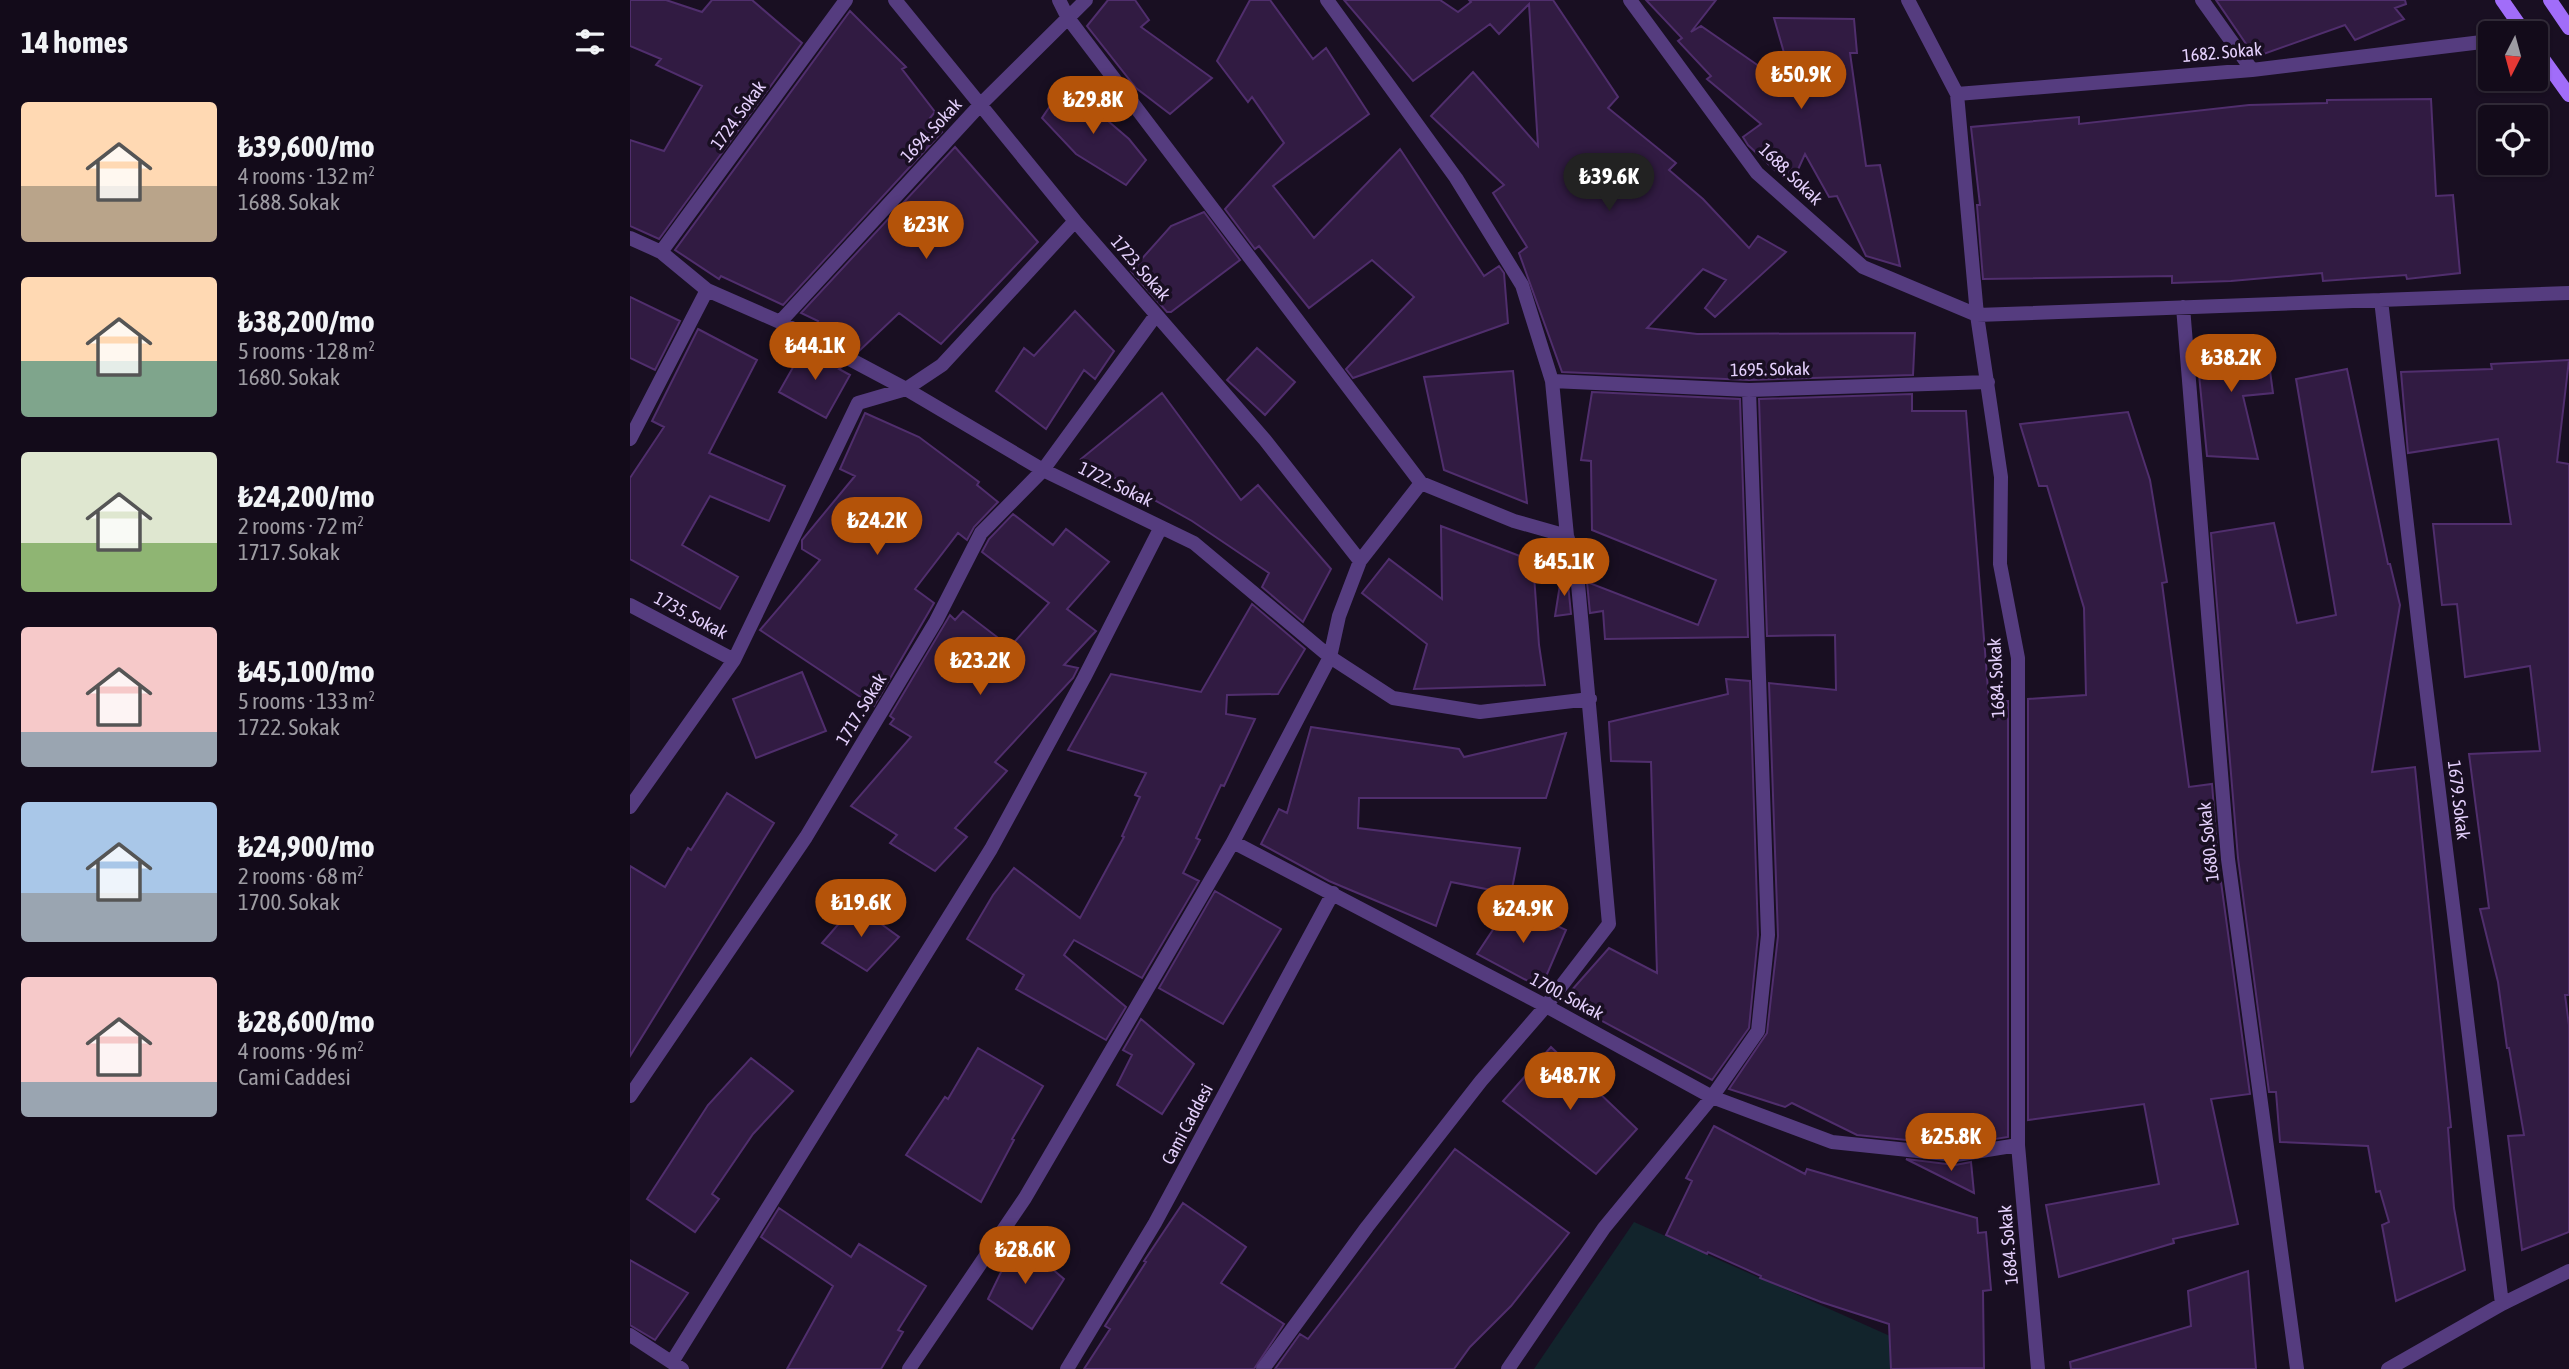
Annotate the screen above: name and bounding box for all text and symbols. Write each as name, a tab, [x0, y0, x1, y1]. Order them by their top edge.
north arrow	[2478, 21, 2548, 91]
map controls	[2478, 21, 2548, 175]
icon: filters	[571, 23, 609, 61]
text: 14 homes	[21, 25, 128, 59]
street label: 1682. Sokak	[2181, 38, 2263, 66]
pin: ₺50.9K	[1744, 52, 1858, 111]
text: ₺50.9K	[1771, 61, 1831, 87]
pin: ₺29.8K	[1036, 76, 1150, 136]
street label: 1724. Sokak	[706, 77, 770, 153]
text: ₺29.8K	[1063, 86, 1123, 112]
street label: 1694. Sokak	[896, 94, 966, 166]
button: locate	[2478, 105, 2548, 175]
text: ₺39,600/mo	[238, 129, 375, 163]
icon: home	[77, 130, 161, 214]
street label: 1688. Sokak	[1755, 139, 1827, 209]
pin: ₺39.6K	[1552, 154, 1666, 213]
text: 4 rooms · 132 m²	[238, 163, 375, 189]
text: ₺39.6K	[1579, 163, 1639, 189]
text: 1688. Sokak	[238, 189, 340, 215]
pin: ₺23K	[885, 202, 967, 261]
text: ₺23K	[904, 211, 948, 237]
street label: 1723. Sokak	[1107, 231, 1175, 305]
text: ₺38,200/mo	[238, 304, 375, 338]
icon: home	[77, 305, 161, 389]
pin: ₺44.1K	[758, 322, 872, 382]
text: ₺44.1K	[785, 332, 845, 358]
pin: ₺38.2K	[2174, 334, 2288, 394]
text: 5 rooms · 128 m²	[238, 338, 375, 364]
text: ₺38.2K	[2201, 344, 2261, 370]
street label: 1695. Sokak	[1730, 358, 1810, 380]
text: 1680. Sokak	[238, 364, 340, 390]
street label: 1722. Sokak	[1076, 457, 1157, 511]
text: ₺24,200/mo	[238, 479, 375, 513]
icon: home	[77, 480, 161, 564]
pin: ₺24.2K	[820, 498, 934, 557]
text: ₺24.2K	[847, 507, 907, 533]
text: 2 rooms · 72 m²	[238, 513, 364, 539]
pin: ₺45.1K	[1507, 538, 1621, 598]
text: 1717. Sokak	[238, 539, 340, 565]
text: ₺45.1K	[1534, 548, 1594, 574]
street label: 1735. Sokak	[651, 587, 731, 643]
pin: ₺23.2K	[923, 638, 1037, 697]
street label: 1684. Sokak	[1983, 638, 2009, 718]
text: ₺23.2K	[950, 647, 1010, 673]
text: ₺45,100/mo	[238, 654, 375, 688]
icon: home	[77, 655, 161, 739]
street label: 1717. Sokak	[831, 669, 891, 749]
text: 5 rooms · 133 m²	[238, 688, 375, 714]
text: 1722. Sokak	[238, 714, 340, 740]
street label: 1679. Sokak	[2444, 759, 2474, 841]
street label: 1680. Sokak	[2193, 801, 2223, 883]
text: ₺24,900/mo	[238, 829, 375, 863]
icon: home	[77, 830, 161, 914]
text: 2 rooms · 68 m²	[238, 863, 364, 889]
pin: ₺19.6K	[804, 880, 918, 939]
pin: ₺24.9K	[1466, 886, 1580, 945]
text: 1700. Sokak	[238, 889, 340, 915]
text: ₺19.6K	[831, 889, 891, 915]
text: ₺24.9K	[1493, 895, 1553, 921]
street label: 1700. Sokak	[1527, 968, 1607, 1024]
text: ₺28,600/mo	[238, 1004, 375, 1038]
icon: home	[77, 1005, 161, 1089]
text: 4 rooms · 96 m²	[238, 1038, 364, 1064]
pin: ₺48.7K	[1513, 1052, 1627, 1112]
text: ₺48.7K	[1540, 1062, 1600, 1088]
text: Cami Caddesi	[238, 1064, 351, 1090]
street label: Cami Caddesi	[1157, 1080, 1217, 1168]
pin: ₺25.8K	[1894, 1114, 2008, 1173]
text: ₺25.8K	[1921, 1123, 1981, 1149]
street label: 1684. Sokak	[1994, 1204, 2022, 1286]
pin: ₺28.6K	[968, 1226, 1082, 1286]
text: ₺28.6K	[995, 1236, 1055, 1262]

